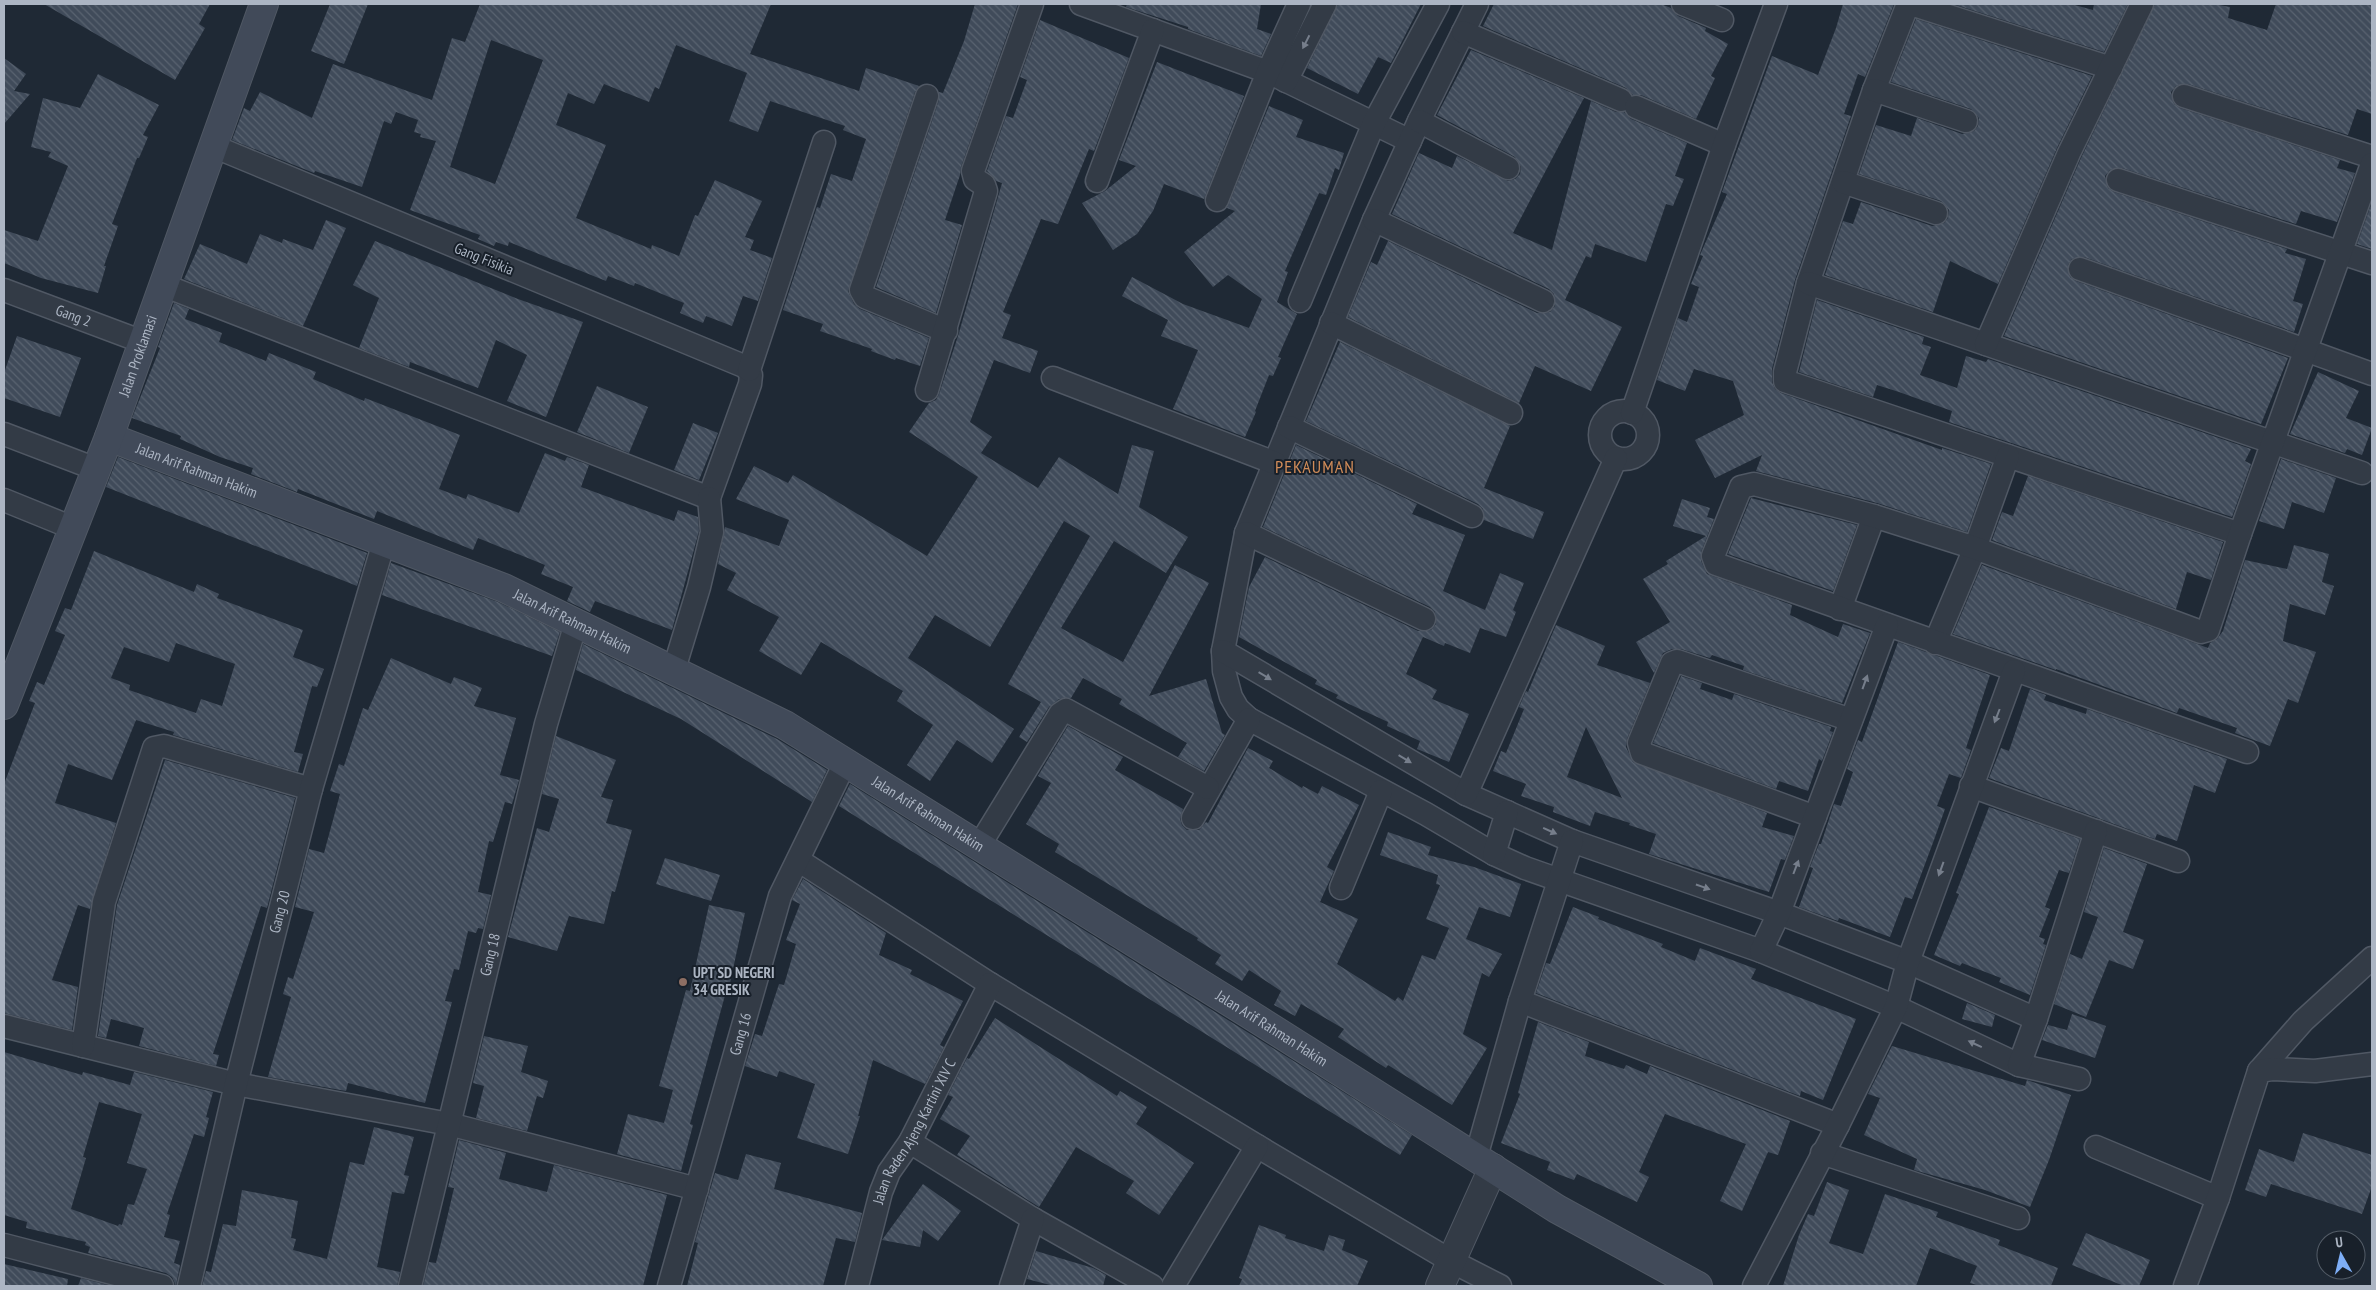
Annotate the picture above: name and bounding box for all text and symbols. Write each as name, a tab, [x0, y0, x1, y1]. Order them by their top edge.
one-way arrow	[1302, 35, 1310, 49]
street label: Gang Fisikia	[452, 238, 517, 279]
street label: Gang 2	[53, 300, 94, 331]
street label: Jalan Proklamasi	[114, 312, 161, 400]
street label: Jalan Arif Rahman Hakim	[133, 438, 260, 502]
district label: PEKAUMAN	[1275, 455, 1355, 478]
street label: Jalan Arif Rahman Hakim	[510, 584, 635, 658]
one-way arrow	[1259, 671, 1272, 680]
one-way arrow	[1862, 675, 1869, 690]
one-way arrow	[1993, 709, 2000, 724]
one-way arrow	[1398, 754, 1411, 763]
street label: Jalan Arif Rahman Hakim	[868, 771, 988, 856]
one-way arrow	[1543, 828, 1557, 836]
one-way arrow	[1793, 860, 1800, 875]
one-way arrow	[1937, 862, 1945, 877]
one-way arrow	[1695, 883, 1710, 891]
street label: Gang 20	[265, 888, 294, 935]
street label: Gang 18	[475, 931, 504, 978]
place label: UPT SD NEGERI 34 GRESIK	[693, 963, 775, 999]
marker: UPT SD NEGERI 34 GRESIK	[677, 976, 689, 988]
street label: Jalan Arif Rahman Hakim	[1212, 985, 1331, 1070]
street label: Gang 16	[725, 1010, 755, 1057]
one-way arrow	[1968, 1040, 1982, 1048]
street label: Jalan Raden Ajeng Kartini XIV C	[868, 1055, 960, 1207]
north arrow	[2316, 1230, 2366, 1280]
text: U	[2334, 1233, 2344, 1252]

